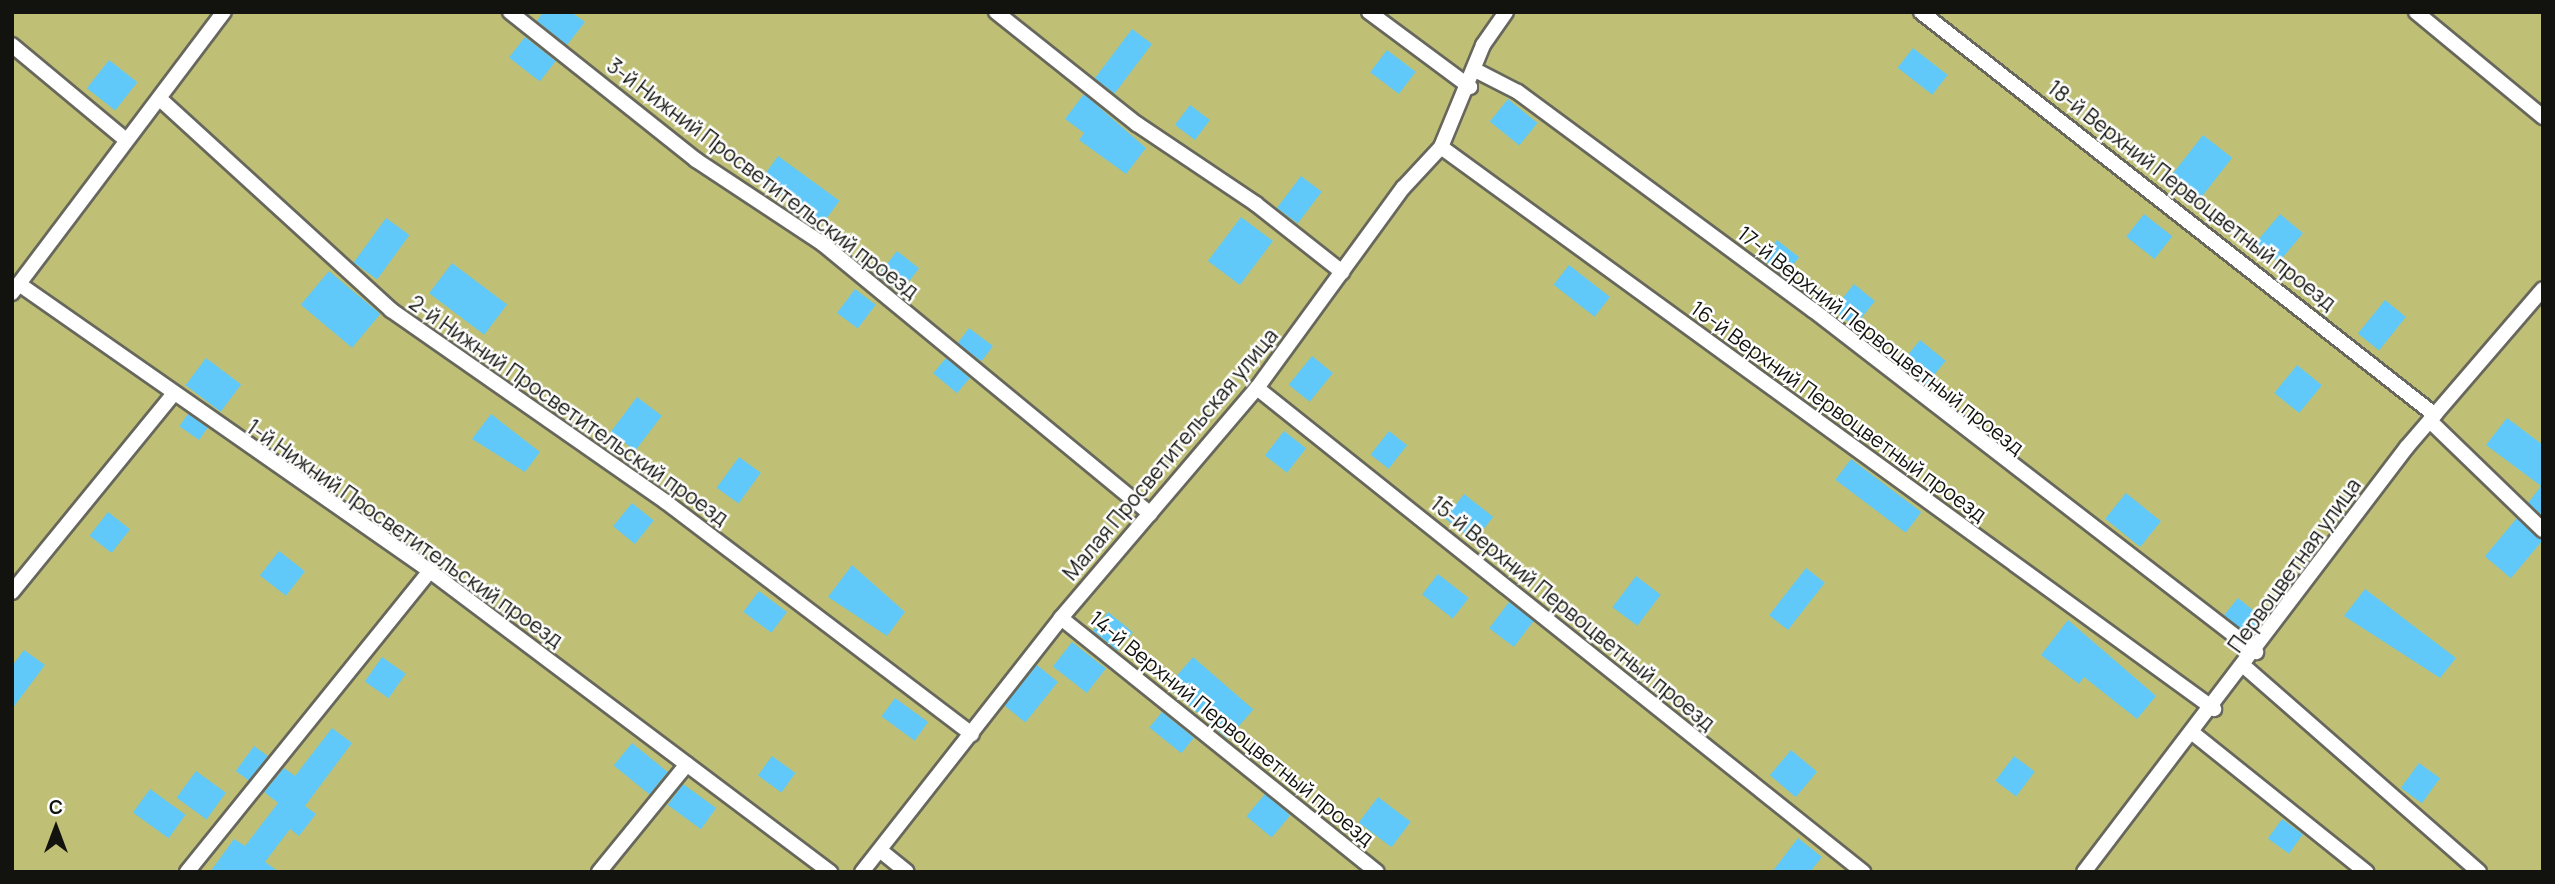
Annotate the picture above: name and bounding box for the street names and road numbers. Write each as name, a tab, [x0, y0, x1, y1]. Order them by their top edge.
street label: 3-й Нижний Просветительский проезд	[602, 53, 924, 303]
street label: 18-й Верхний Первоцветный проезд	[2043, 75, 2341, 315]
street label: 17-й Верхний Первоцветный проезд	[1733, 220, 2029, 460]
street label: 2-й Нижний Просветительский проезд	[405, 290, 733, 530]
street label: 16-й Верхний Первоцветный проезд	[1686, 295, 1992, 527]
street label: Малая Просветительская улица	[1057, 323, 1283, 585]
street label: 1-й Нижний Просветительский проезд	[242, 414, 568, 652]
street label: Первоцветная улица	[2222, 473, 2366, 657]
street label: 15-й Верхний Первоцветный проезд	[1426, 490, 1720, 736]
street label: 14-й Верхний Первоцветный проезд	[1085, 605, 1379, 851]

